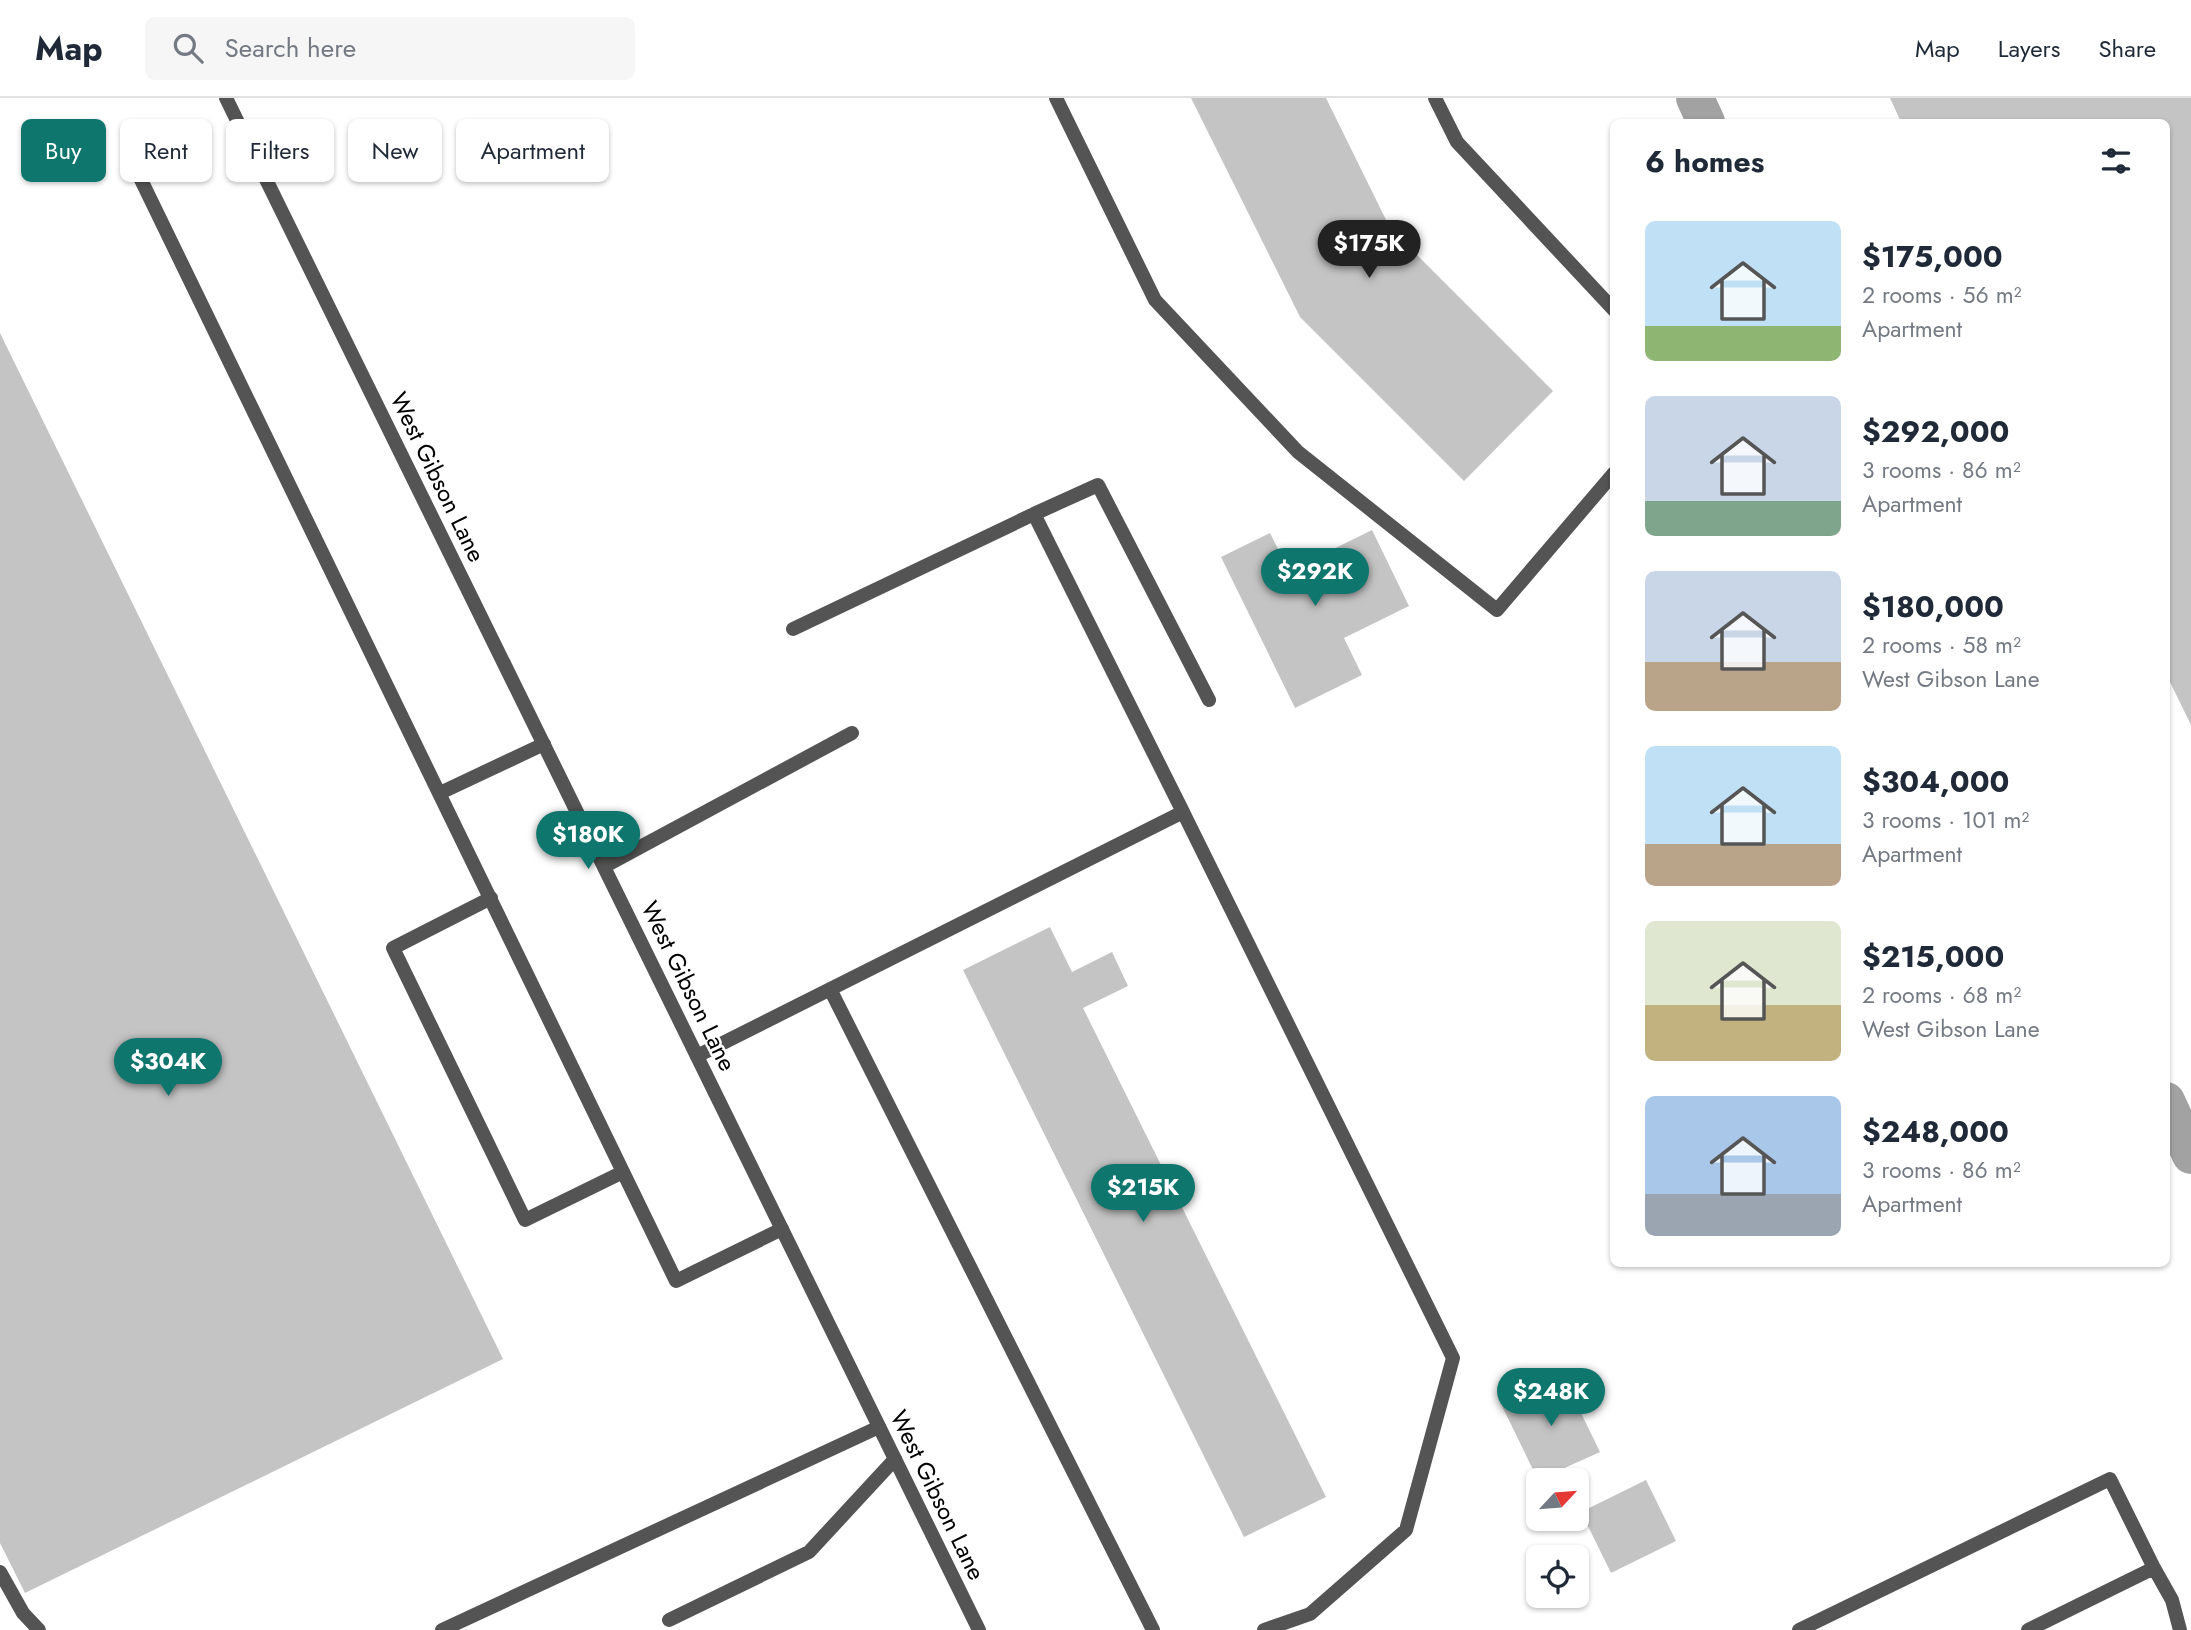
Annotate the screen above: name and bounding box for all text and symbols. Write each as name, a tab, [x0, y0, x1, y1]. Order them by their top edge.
search box	[145, 17, 635, 80]
text: Map	[35, 25, 103, 72]
icon: search	[169, 29, 207, 67]
text: Search here	[225, 29, 356, 67]
text: Map	[1915, 31, 1960, 66]
text: Layers	[1998, 31, 2060, 66]
text: Share	[2098, 31, 2156, 66]
chip: Buy	[21, 119, 106, 182]
chip: Rent	[120, 119, 212, 182]
chip: Filters	[226, 119, 334, 182]
chip: New	[348, 119, 442, 182]
chip: Apartment	[456, 119, 609, 182]
text: 6 homes	[1645, 140, 1764, 183]
icon: filters	[2097, 142, 2135, 180]
pin: $175K	[1320, 220, 1418, 280]
text: $175K	[1334, 226, 1404, 260]
text: $175,000	[1862, 235, 2003, 278]
icon: home	[1701, 249, 1785, 333]
text: 2 rooms · 56 m²	[1862, 278, 2022, 312]
text: Apartment	[1862, 312, 1962, 346]
street label: West Gibson Lane	[382, 386, 494, 568]
text: $292,000	[1862, 410, 2009, 453]
icon: home	[1701, 424, 1785, 508]
text: 3 rooms · 86 m²	[1862, 453, 2021, 487]
text: Apartment	[1862, 487, 1962, 521]
pin: $292K	[1266, 548, 1364, 608]
text: $292K	[1277, 554, 1353, 588]
text: $180,000	[1862, 585, 2004, 628]
icon: home	[1701, 599, 1785, 683]
text: 2 rooms · 58 m²	[1862, 628, 2021, 662]
text: West Gibson Lane	[1862, 662, 2040, 696]
text: $304,000	[1862, 760, 2009, 803]
icon: home	[1701, 774, 1785, 858]
text: 3 rooms · 101 m²	[1862, 803, 2029, 837]
pin: $180K	[539, 812, 637, 871]
text: $180K	[552, 817, 624, 851]
text: Apartment	[1862, 837, 1962, 871]
street label: West Gibson Lane	[633, 895, 745, 1077]
text: $215,000	[1862, 935, 2004, 978]
icon: home	[1701, 949, 1785, 1033]
text: 2 rooms · 68 m²	[1862, 978, 2021, 1012]
text: West Gibson Lane	[1862, 1012, 2040, 1046]
pin: $304K	[119, 1038, 217, 1098]
text: $304K	[130, 1044, 206, 1078]
text: $248,000	[1862, 1110, 2009, 1153]
icon: home	[1701, 1124, 1785, 1208]
text: 3 rooms · 86 m²	[1862, 1153, 2021, 1187]
pin: $215K	[1094, 1164, 1192, 1224]
text: $215K	[1107, 1170, 1179, 1204]
text: Apartment	[1862, 1187, 1962, 1221]
pin: $248K	[1502, 1368, 1600, 1428]
text: $248K	[1513, 1374, 1589, 1408]
street label: West Gibson Lane	[882, 1404, 994, 1586]
north arrow	[1526, 1468, 1589, 1531]
map controls	[1526, 1468, 1589, 1608]
button: locate	[1526, 1545, 1589, 1608]

